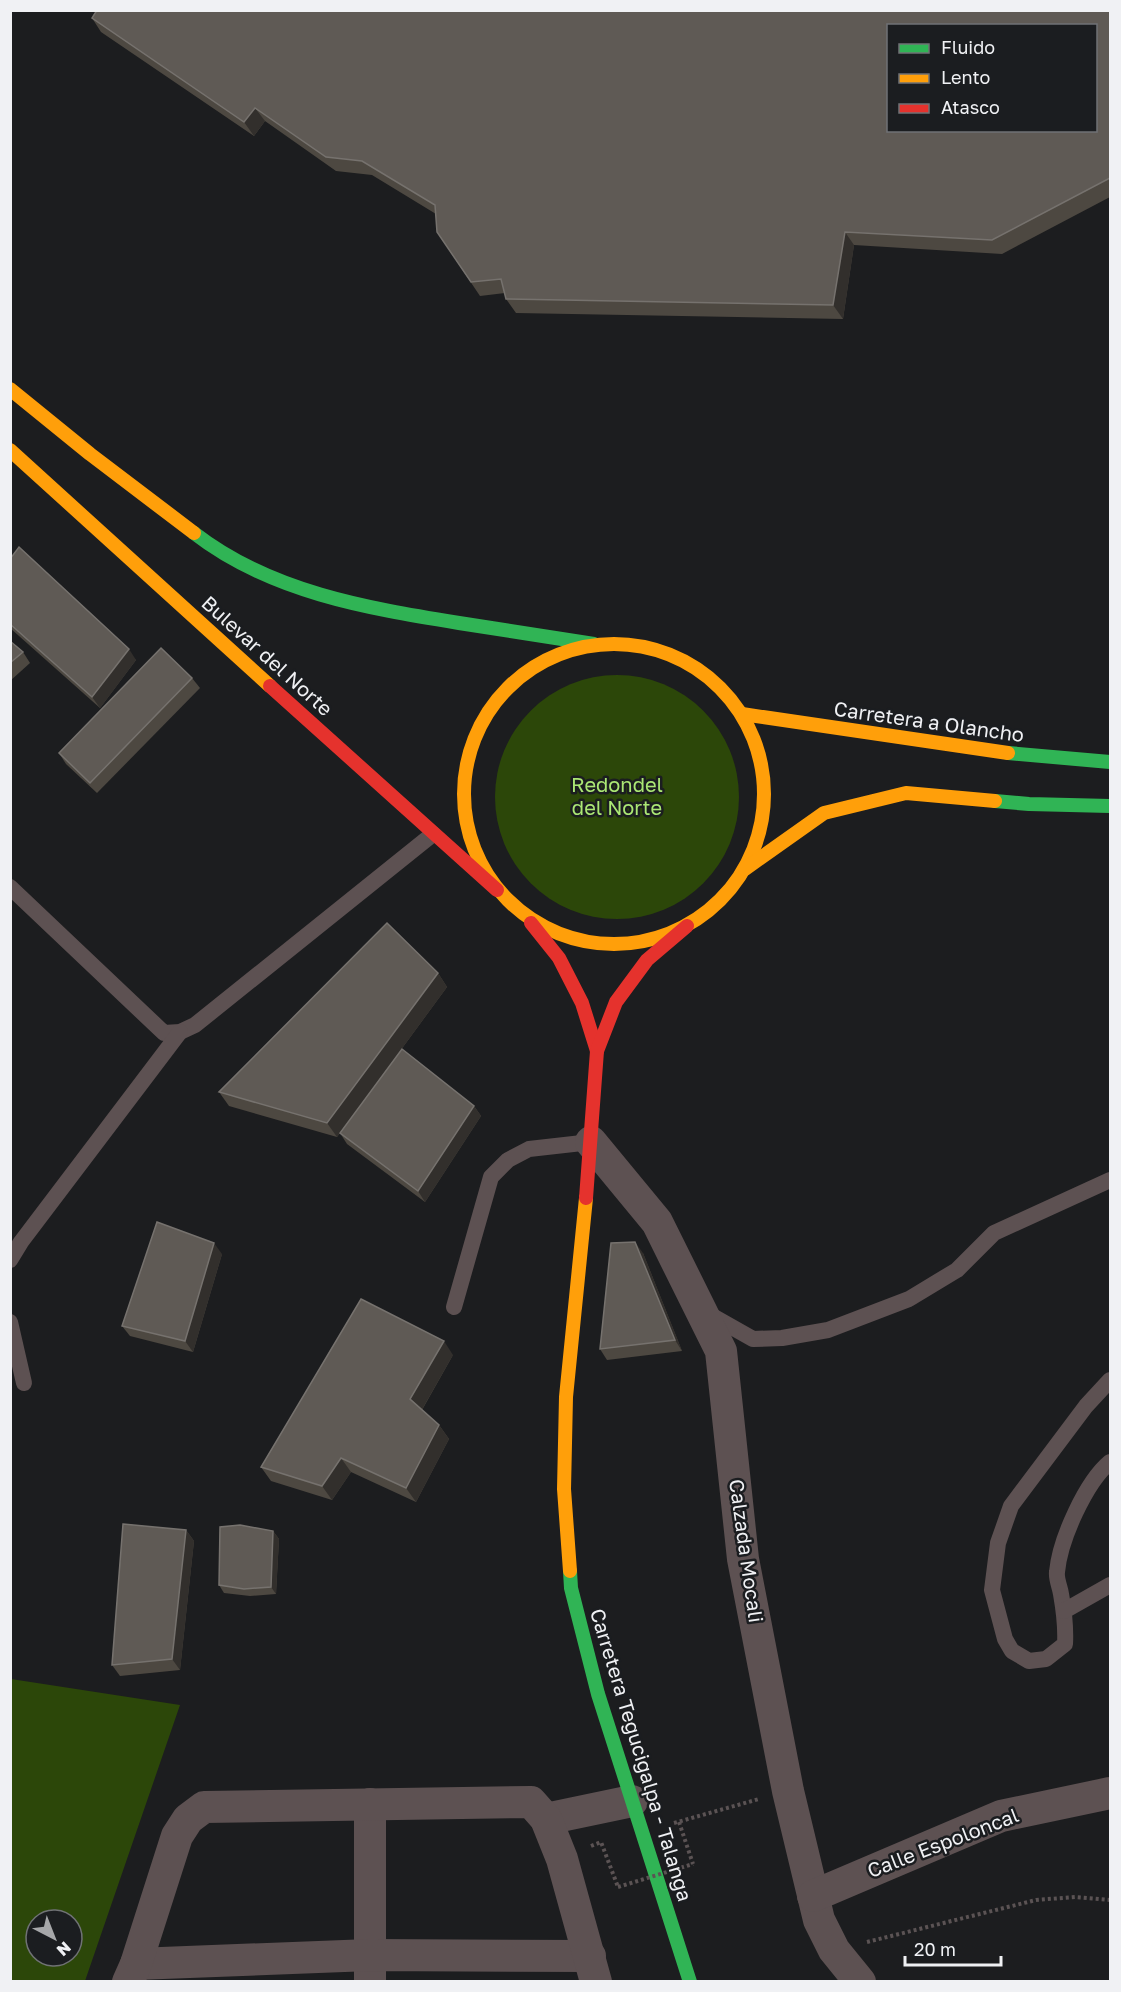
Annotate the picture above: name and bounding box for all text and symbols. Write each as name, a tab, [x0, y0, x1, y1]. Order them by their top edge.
legend	[887, 24, 1097, 132]
text: Fluido	[941, 36, 995, 58]
text: Lento	[941, 66, 990, 88]
text: Atasco	[941, 96, 1000, 118]
street label: Bulevar del Norte	[197, 590, 338, 720]
street label: Carretera a Olancho	[833, 696, 1026, 746]
park label: Redondel del Norte	[571, 772, 663, 819]
street label: Calzada Mocali	[725, 1478, 769, 1624]
street label: Carretera Tegucigalpa - Talanga	[586, 1605, 698, 1904]
street label: Calle Espoloncal	[864, 1802, 1022, 1882]
north arrow	[24, 1908, 84, 1968]
scale bar	[905, 1929, 1001, 1967]
text: N	[53, 1938, 75, 1961]
text: 20 m	[914, 1938, 956, 1960]

